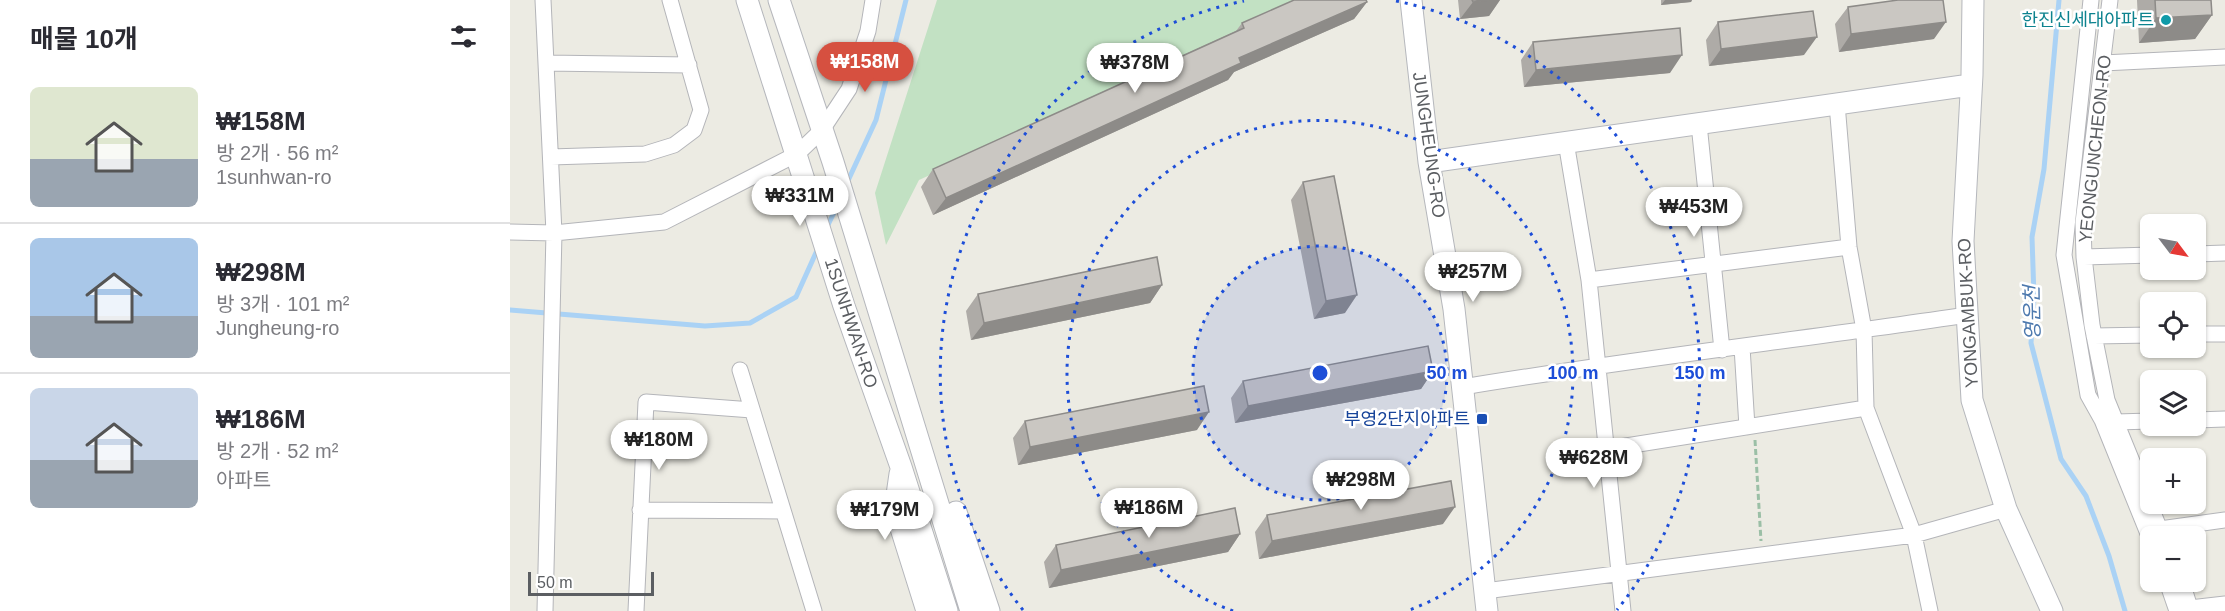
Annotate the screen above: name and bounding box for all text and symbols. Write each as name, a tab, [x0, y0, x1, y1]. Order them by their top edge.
place label: 한진신세대아파트	[2022, 10, 2154, 30]
marker: 한진신세대아파트	[2159, 13, 2173, 27]
icon: filters	[447, 20, 480, 53]
text: 매물 10개	[30, 24, 138, 54]
pin: ₩158M	[823, 42, 907, 93]
pin: ₩378M	[1093, 43, 1177, 94]
text: ₩158M	[831, 50, 899, 72]
text: ₩378M	[1101, 51, 1169, 73]
street label: YEONGUNCHEON-RO	[2075, 54, 2115, 244]
street label: JUNGHEUNG-RO	[1409, 71, 1449, 219]
text: ₩158M	[216, 106, 306, 136]
icon: home	[78, 111, 150, 183]
text: 방 2개 · 56 m²	[216, 142, 338, 164]
text: 1sunhwan-ro	[216, 166, 332, 188]
pin: ₩331M	[758, 176, 842, 227]
text: ₩331M	[766, 184, 834, 206]
pin: ₩453M	[1652, 187, 1736, 238]
text: ₩453M	[1660, 195, 1728, 217]
north arrow	[2140, 214, 2206, 280]
map controls	[2140, 214, 2206, 592]
street label: YONGAMBUK-RO	[1954, 238, 1982, 388]
pin: ₩257M	[1431, 252, 1515, 303]
street label: 1SUNHWAN-RO	[821, 256, 881, 390]
text: ₩298M	[216, 257, 306, 287]
text: ₩257M	[1439, 260, 1507, 282]
icon: home	[78, 262, 150, 334]
water label: 영운천	[2020, 283, 2043, 341]
button: locate	[2140, 292, 2206, 358]
text: 방 3개 · 101 m²	[216, 293, 350, 315]
text: Jungheung-ro	[216, 317, 339, 339]
centre of rings	[1310, 363, 1330, 383]
text: 50 m	[1426, 363, 1468, 383]
text: 100 m	[1547, 363, 1599, 383]
text: 150 m	[1674, 363, 1726, 383]
button: layers	[2140, 370, 2206, 436]
text: ₩186M	[216, 404, 306, 434]
place label: 부영2단지아파트	[1344, 409, 1470, 429]
icon: home	[78, 412, 150, 484]
marker: 부영2단지아파트	[1475, 412, 1489, 426]
pin: ₩180M	[617, 420, 701, 471]
text: ₩180M	[625, 428, 693, 450]
pin: ₩628M	[1552, 438, 1636, 489]
text: 방 2개 · 52 m²	[216, 440, 338, 462]
text: ₩628M	[1560, 446, 1628, 468]
button: +	[2140, 448, 2206, 514]
pin: ₩298M	[1319, 460, 1403, 511]
text: ₩298M	[1327, 468, 1395, 490]
text: 아파트	[216, 469, 271, 491]
pin: ₩186M	[1107, 488, 1191, 539]
pin: ₩179M	[843, 490, 927, 541]
text: ₩186M	[1115, 496, 1183, 518]
text: ₩179M	[851, 498, 919, 520]
button: −	[2140, 526, 2206, 592]
scale bar	[528, 569, 654, 596]
text: 50 m	[537, 574, 573, 591]

